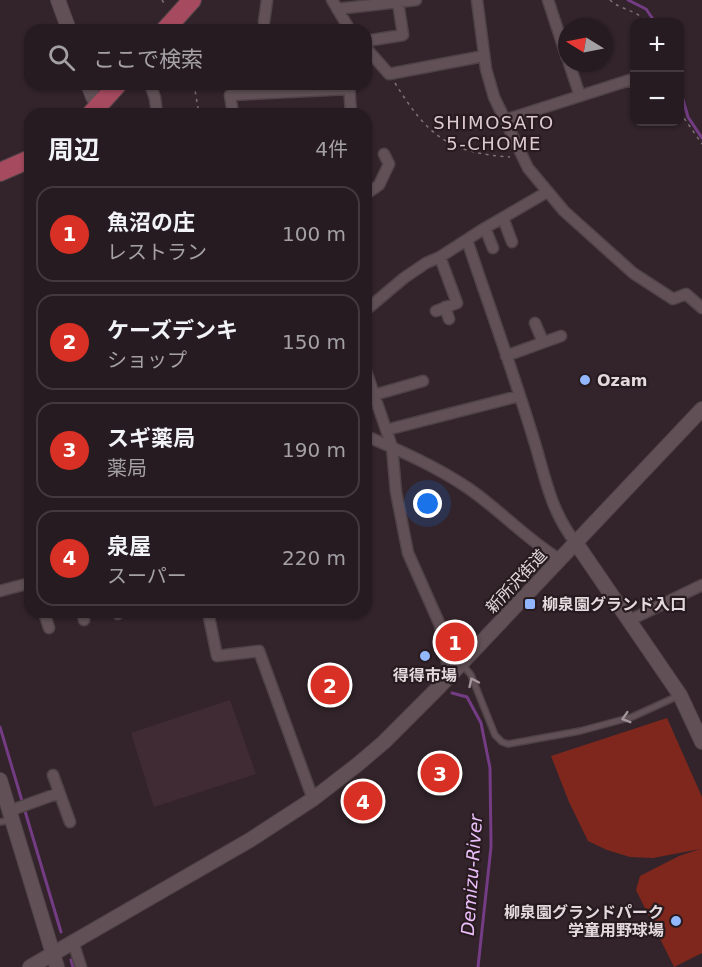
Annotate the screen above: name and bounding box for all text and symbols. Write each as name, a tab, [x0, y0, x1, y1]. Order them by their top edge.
north arrow	[558, 18, 612, 72]
map controls	[630, 18, 684, 126]
button: +	[630, 18, 684, 72]
search box	[24, 24, 372, 90]
icon: search	[45, 41, 78, 74]
text: ここで検索	[93, 47, 203, 72]
button: −	[630, 72, 684, 126]
district label: SHIMOSATO 5-CHOME	[433, 112, 555, 154]
text: 周辺	[48, 135, 100, 165]
text: 4件	[315, 137, 348, 161]
text: 魚沼の庄	[107, 210, 195, 235]
text: 1	[63, 222, 76, 246]
text: 100 m	[282, 222, 346, 246]
text: レストラン	[107, 240, 207, 264]
text: ケーズデンキ	[107, 318, 238, 343]
text: 2	[63, 330, 76, 354]
text: 150 m	[282, 330, 346, 354]
text: ショップ	[107, 348, 187, 372]
place label: Ozam	[597, 371, 647, 390]
marker: Ozam	[578, 373, 592, 387]
text: スギ薬局	[107, 426, 195, 451]
text: 3	[63, 438, 76, 462]
text: 190 m	[282, 438, 346, 462]
text: 薬局	[107, 456, 147, 480]
your location	[413, 489, 442, 518]
text: 泉屋	[107, 534, 151, 559]
text: 4	[63, 546, 76, 570]
text: 220 m	[282, 546, 346, 570]
street label: 新所沢街道	[482, 546, 551, 617]
text: スーパー	[107, 564, 187, 588]
place label: 柳泉園グランド入口	[542, 595, 686, 614]
marker: 柳泉園グランド入口	[523, 597, 537, 611]
pin: 1	[436, 620, 474, 664]
marker: 得得市場	[418, 649, 432, 663]
pin: 2	[310, 662, 350, 708]
place label: 得得市場	[392, 666, 457, 685]
one-way arrow	[468, 677, 480, 688]
one-way arrow	[621, 711, 632, 723]
pin: 3	[420, 750, 460, 796]
pin: 4	[344, 778, 382, 824]
water label: Demizu-River	[457, 812, 486, 936]
place label: 柳泉園グランドパーク 学童用野球場	[504, 903, 664, 940]
marker: 柳泉園グランドパーク 学童用野球場	[669, 914, 683, 928]

